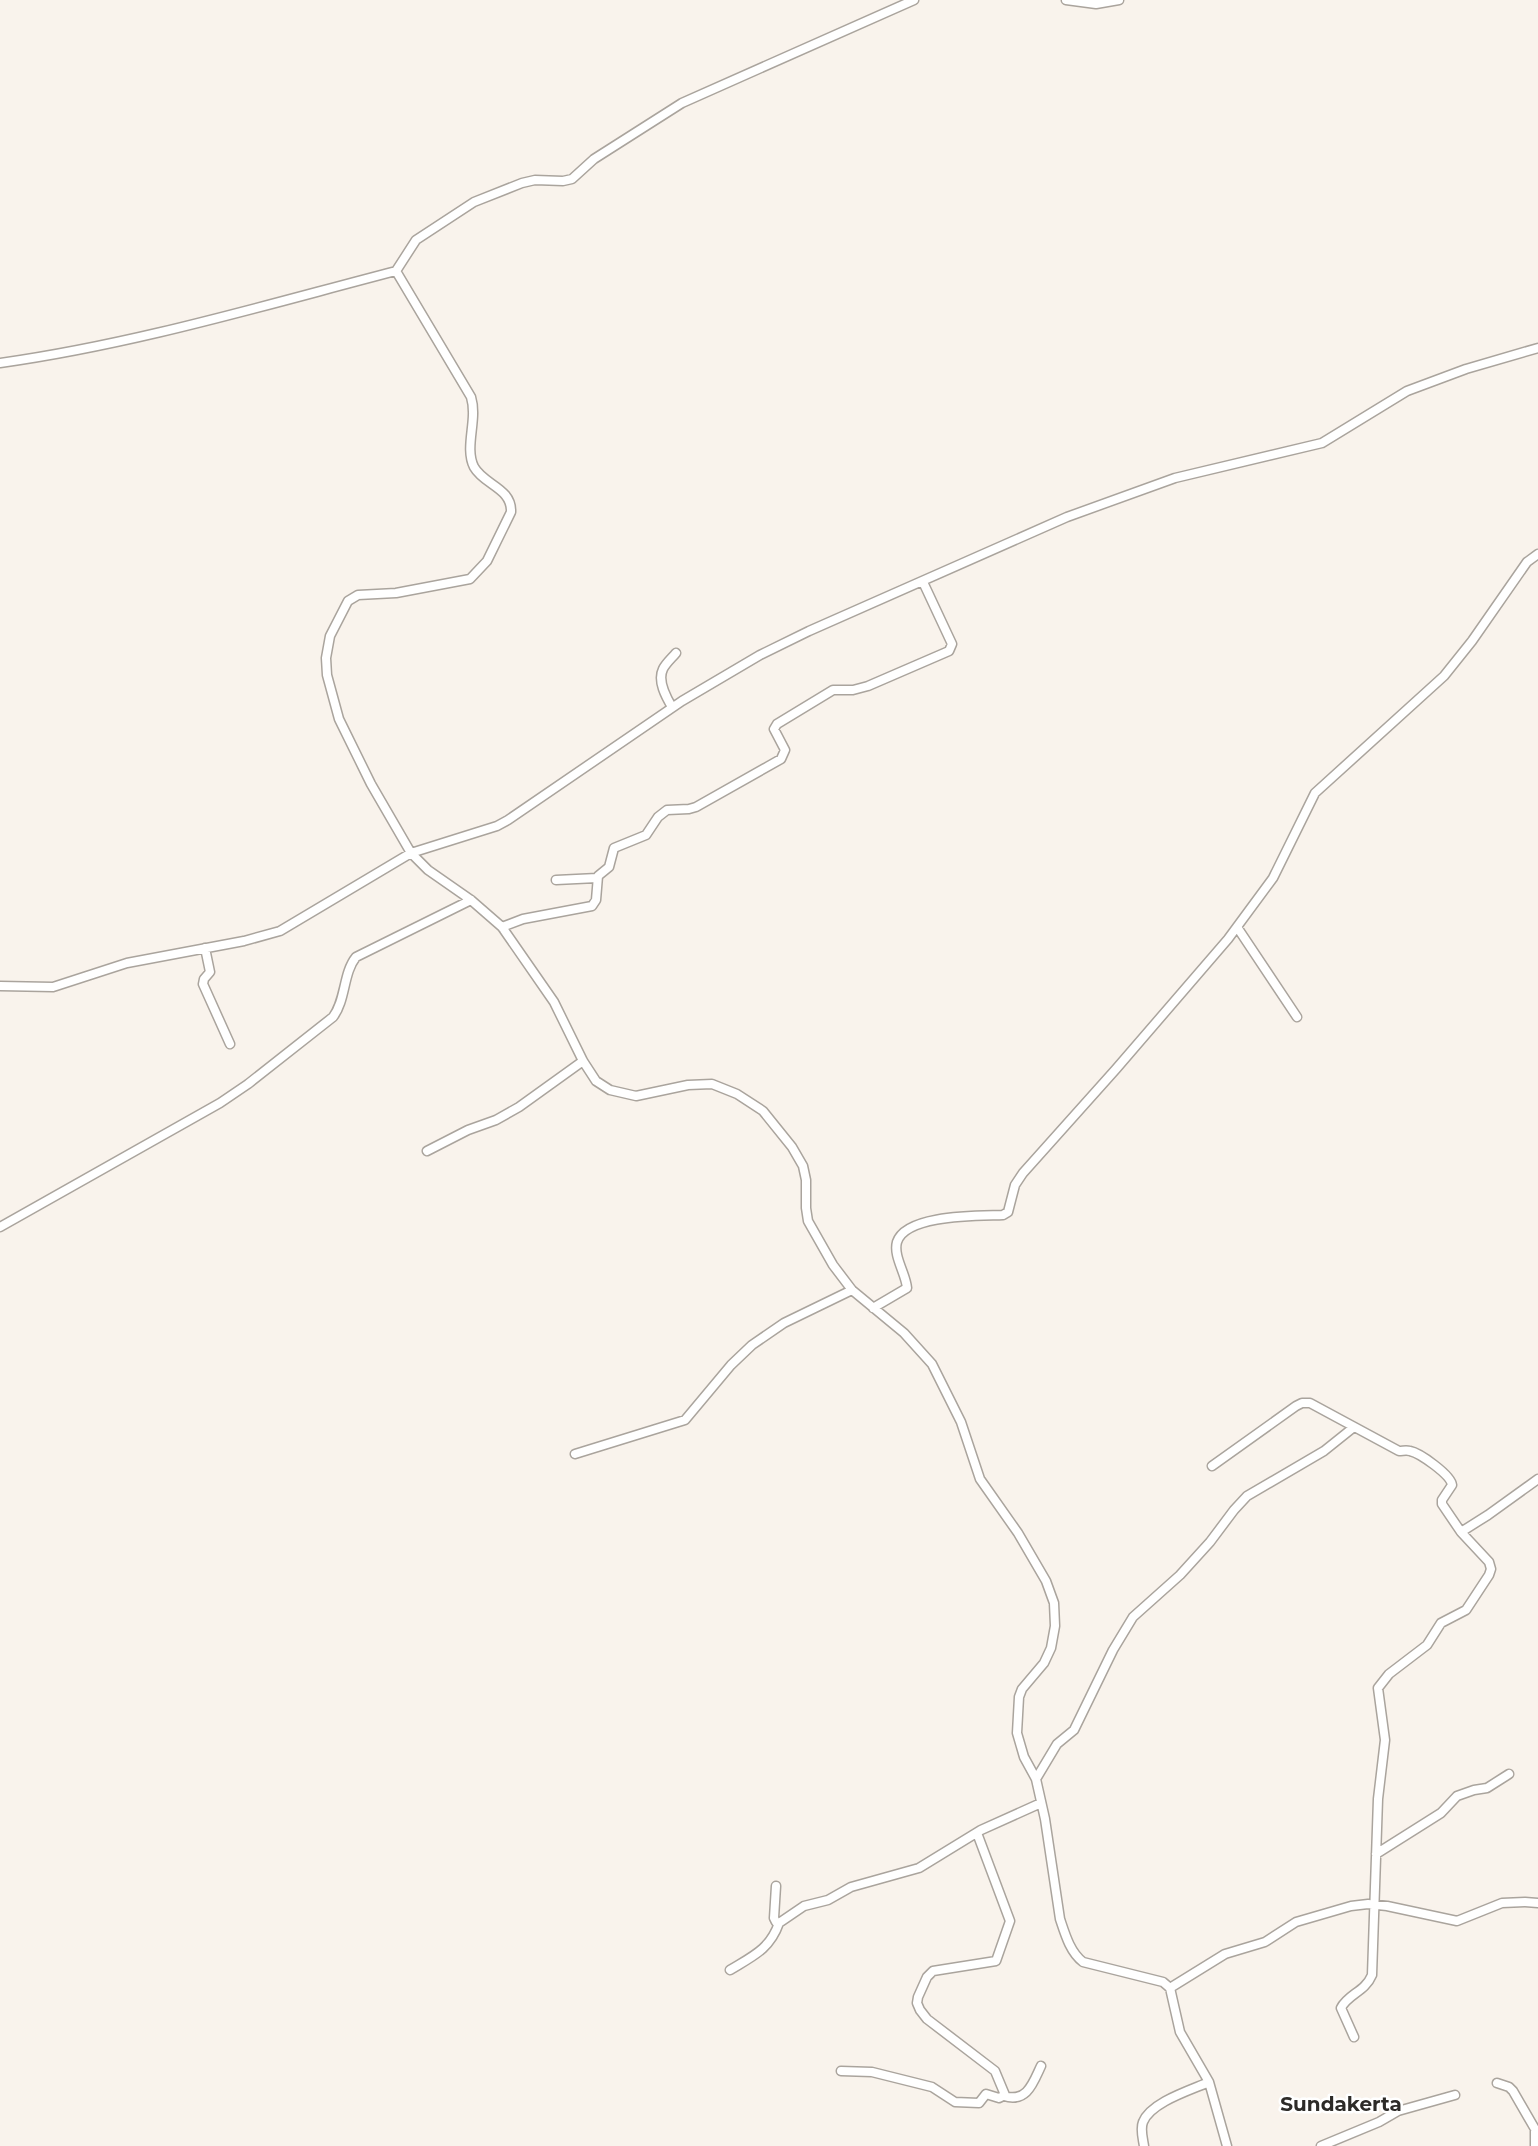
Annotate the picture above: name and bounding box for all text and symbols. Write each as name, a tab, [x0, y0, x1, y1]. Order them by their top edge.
district label: Sundakerta	[1280, 2092, 1402, 2116]

